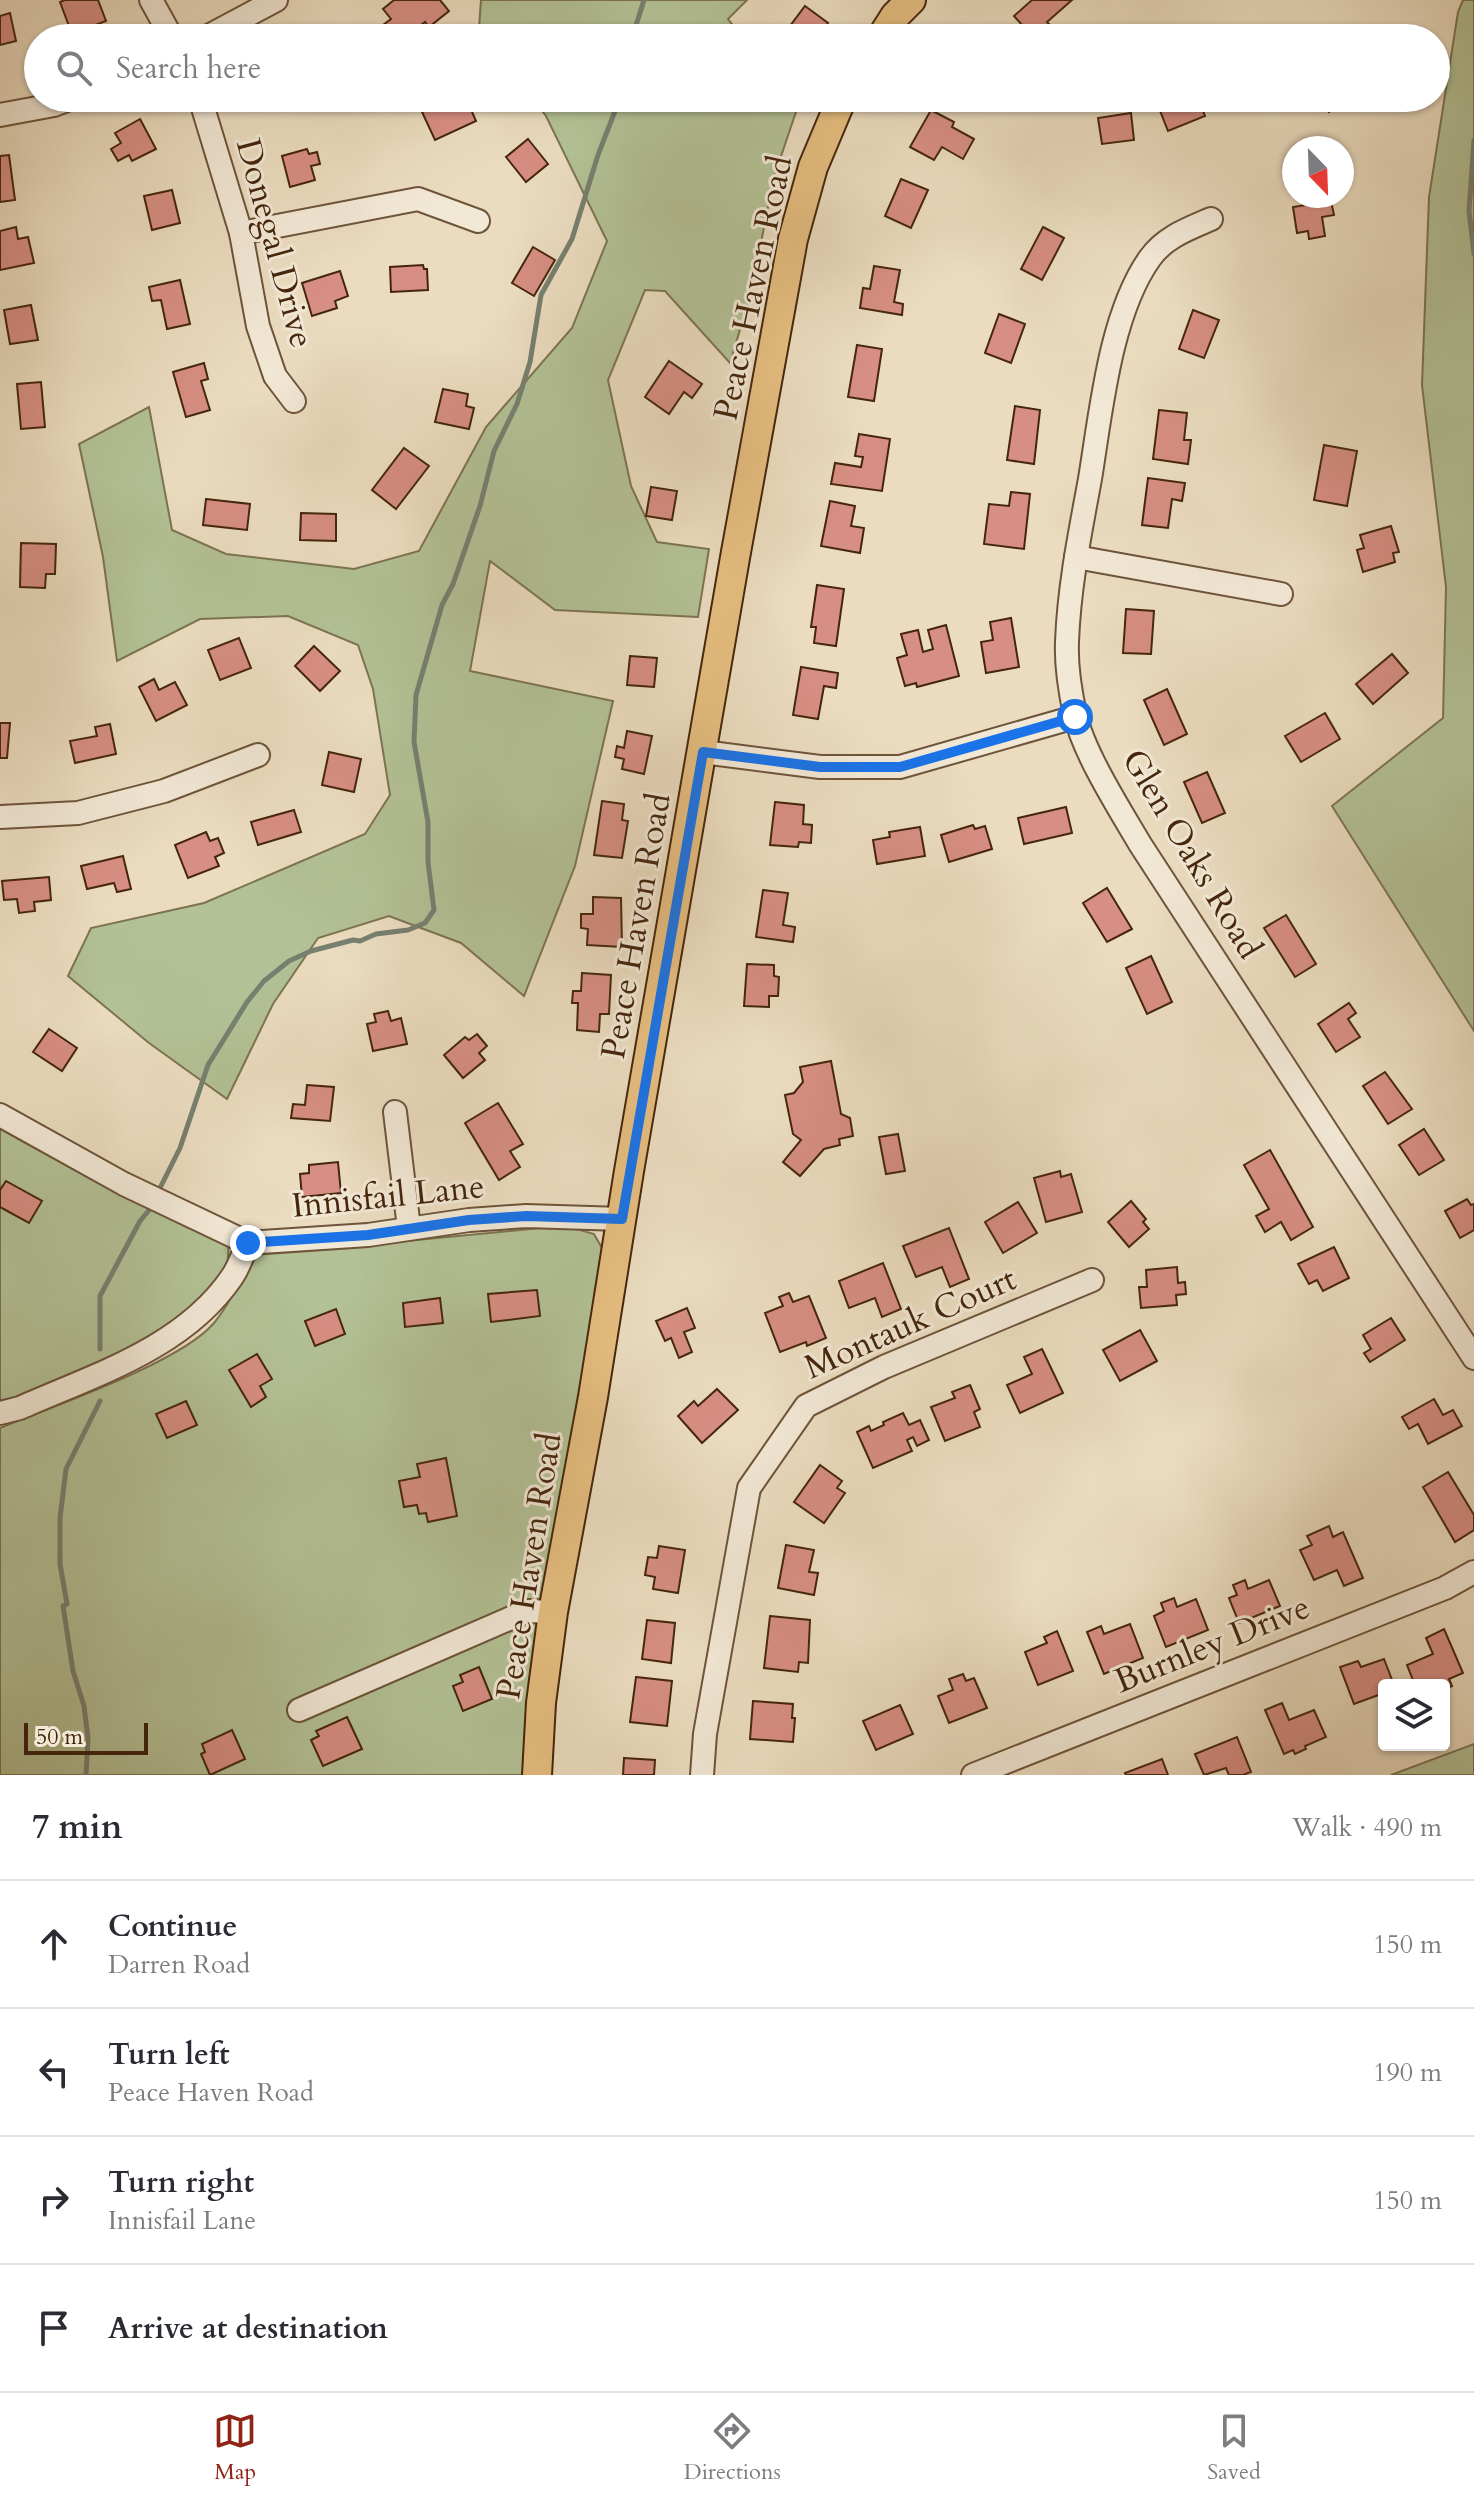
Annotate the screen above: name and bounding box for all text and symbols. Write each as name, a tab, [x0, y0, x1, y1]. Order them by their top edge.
search box	[24, 24, 1450, 112]
icon: search	[52, 46, 96, 90]
text: Search here	[116, 48, 261, 89]
street label: Donegal Drive	[225, 133, 325, 353]
north arrow	[1282, 136, 1354, 208]
street label: Peace Haven Road	[703, 152, 803, 424]
route start	[1057, 699, 1093, 735]
street label: Glen Oaks Road	[1111, 741, 1273, 967]
street label: Peace Haven Road	[590, 789, 682, 1063]
street label: Innisfail Lane	[289, 1163, 487, 1229]
route end	[230, 1225, 266, 1261]
street label: Montauk Court	[797, 1256, 1023, 1390]
street label: Peace Haven Road	[485, 1429, 573, 1703]
street label: Burnley Drive	[1107, 1584, 1317, 1704]
map controls	[1378, 1679, 1450, 1751]
button: layers	[1378, 1679, 1450, 1751]
scale bar	[24, 1719, 148, 1755]
text: 50 m	[36, 1722, 83, 1752]
text: 7 min	[32, 1804, 123, 1850]
text: Walk · 490 m	[1292, 1810, 1442, 1845]
text: Continue	[108, 1906, 237, 1947]
icon: ahead	[32, 1922, 76, 1966]
text: 150 m	[1373, 1927, 1442, 1962]
text: Darren Road	[108, 1947, 250, 1982]
text: Turn left	[108, 2034, 230, 2075]
icon: left	[32, 2050, 76, 2094]
text: 190 m	[1373, 2055, 1442, 2090]
text: Peace Haven Road	[108, 2075, 314, 2110]
text: Turn right	[108, 2162, 254, 2203]
icon: right	[32, 2178, 76, 2222]
text: 150 m	[1373, 2183, 1442, 2218]
text: Innisfail Lane	[108, 2203, 256, 2238]
icon: arrive	[32, 2306, 76, 2350]
text: Arrive at destination	[108, 2308, 388, 2349]
tab: Map	[213, 2409, 257, 2487]
tab: Directions	[684, 2409, 781, 2487]
tab: Saved	[1207, 2409, 1261, 2487]

